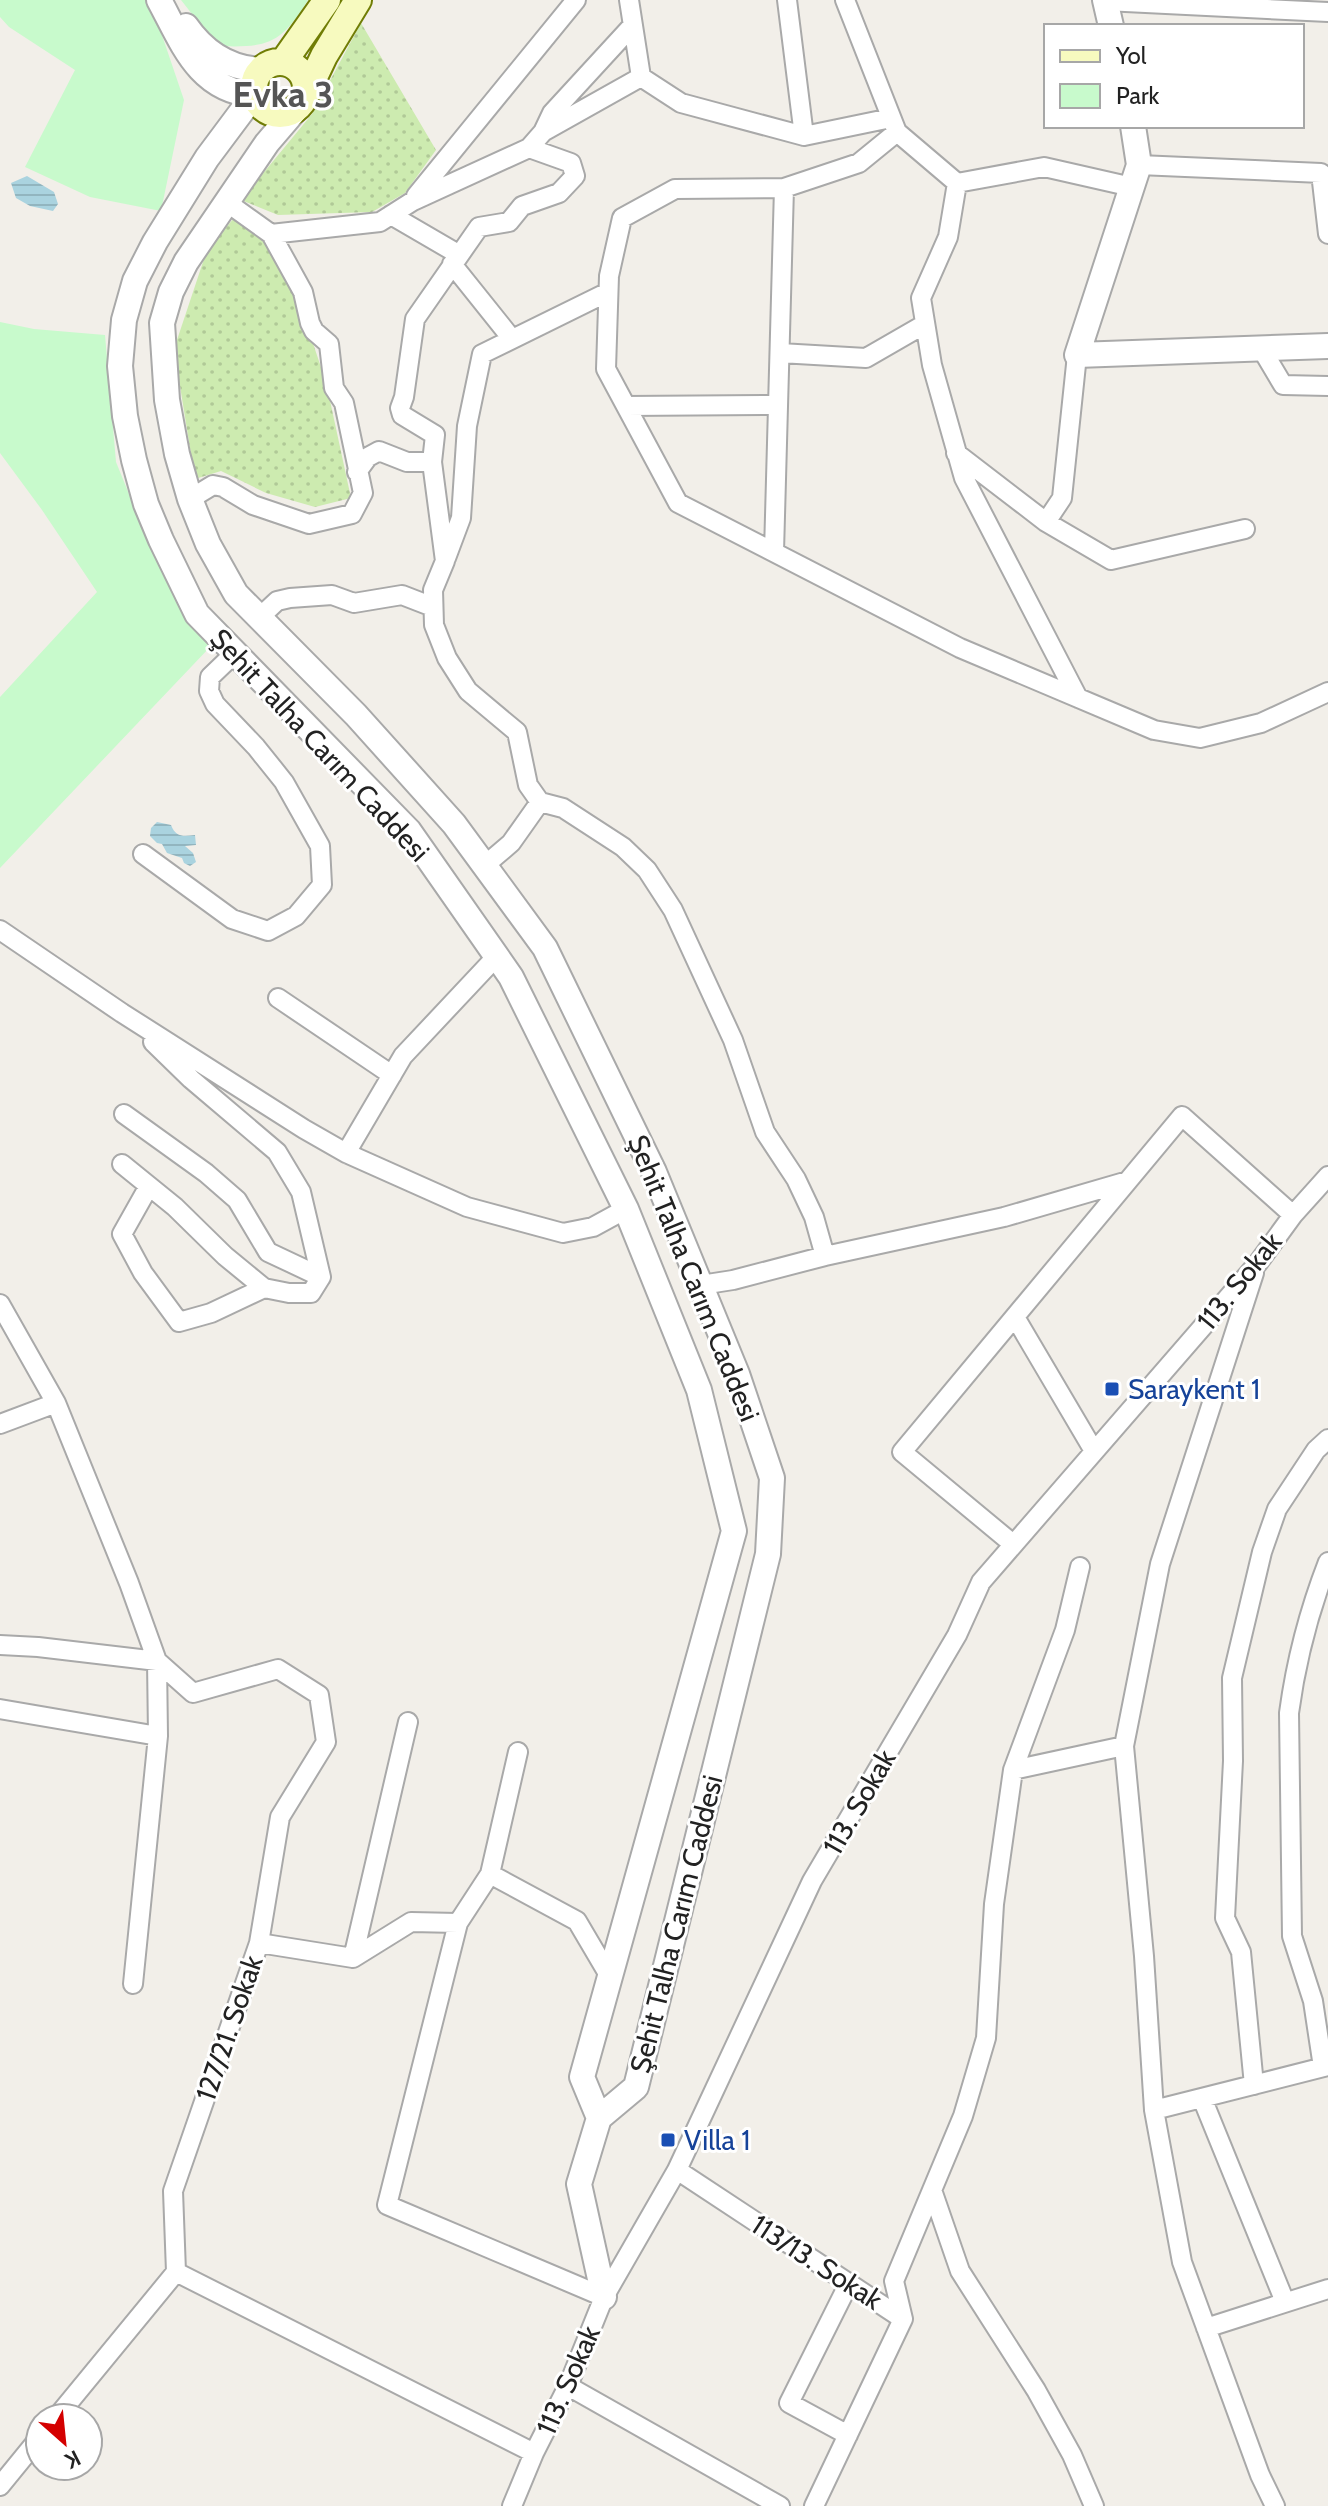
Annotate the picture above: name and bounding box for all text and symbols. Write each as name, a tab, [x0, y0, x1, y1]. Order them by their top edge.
legend	[1044, 24, 1304, 128]
text: Yol	[1115, 41, 1147, 70]
district label: Evka 3	[232, 72, 334, 116]
text: Park	[1116, 81, 1159, 110]
street label: Şehit Talha Carım Caddesi	[203, 622, 437, 868]
street label: Şehit Talha Carım Caddesi	[621, 1130, 767, 1426]
street label: 113. Sokak	[1189, 1225, 1289, 1337]
place label: Saraykent 1	[1128, 1372, 1260, 1406]
marker: Saraykent 1	[1103, 1380, 1121, 1398]
street label: 113. Sokak	[815, 1743, 903, 1861]
street label: Şehit Talha Carım Caddesi	[623, 1772, 729, 2076]
street label: 127/21. Sokak	[188, 1950, 270, 2105]
place label: Villa 1	[684, 2123, 750, 2157]
marker: Villa 1	[659, 2131, 677, 2149]
street label: 113/13. Sokak	[745, 2207, 889, 2317]
street label: 113. Sokak	[529, 2320, 607, 2440]
north arrow	[24, 2402, 104, 2482]
text: K	[60, 2444, 85, 2475]

